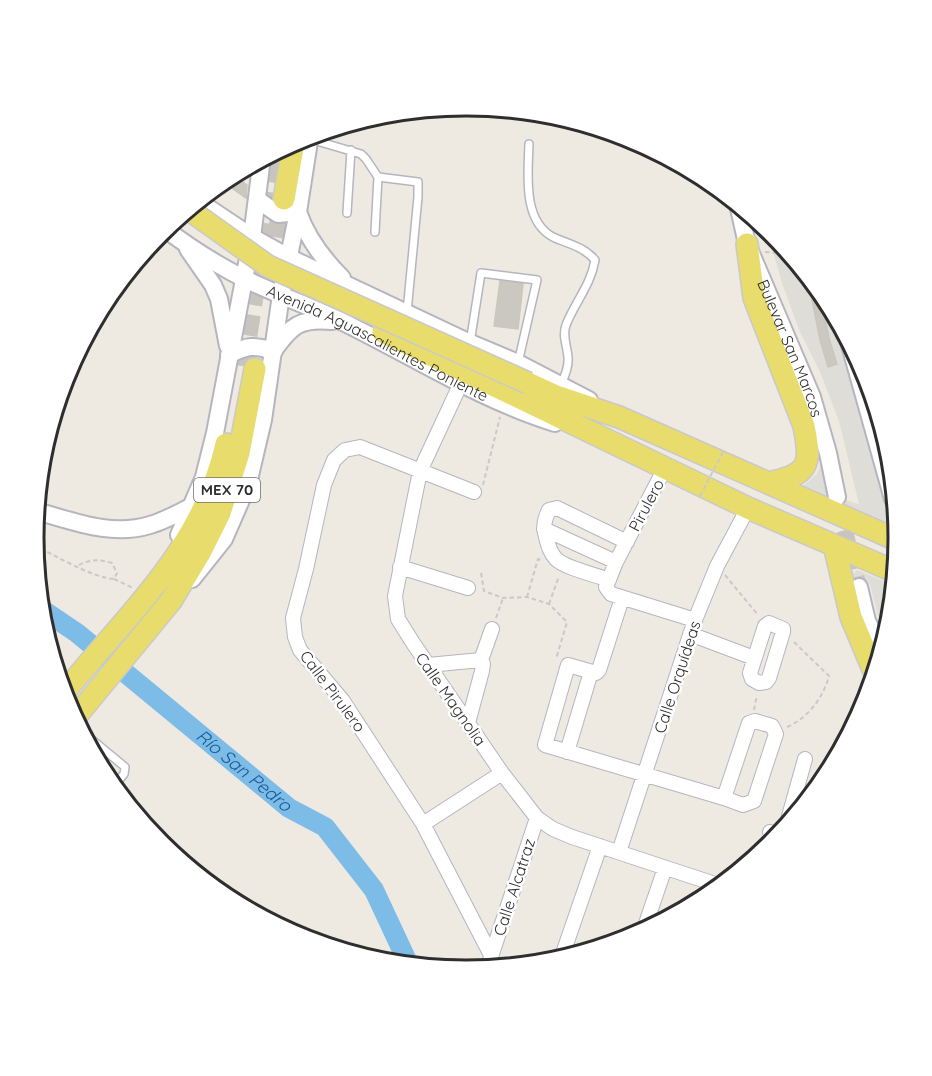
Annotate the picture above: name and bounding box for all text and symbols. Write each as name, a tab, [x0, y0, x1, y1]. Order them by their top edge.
street label: Bulevar San Marcos	[753, 276, 827, 419]
street label: Avenida Aguascalientes Poniente	[264, 280, 492, 405]
street label: Pirulero	[624, 475, 668, 535]
road number: MEX 70	[194, 478, 260, 502]
street label: Calle Orquídeas	[649, 618, 705, 736]
street label: Calle Pirulero	[296, 646, 370, 736]
street label: Calle Magnolia	[411, 648, 491, 750]
water label: Río San Pedro	[192, 724, 298, 817]
street label: Calle Alcatraz	[489, 836, 539, 938]

